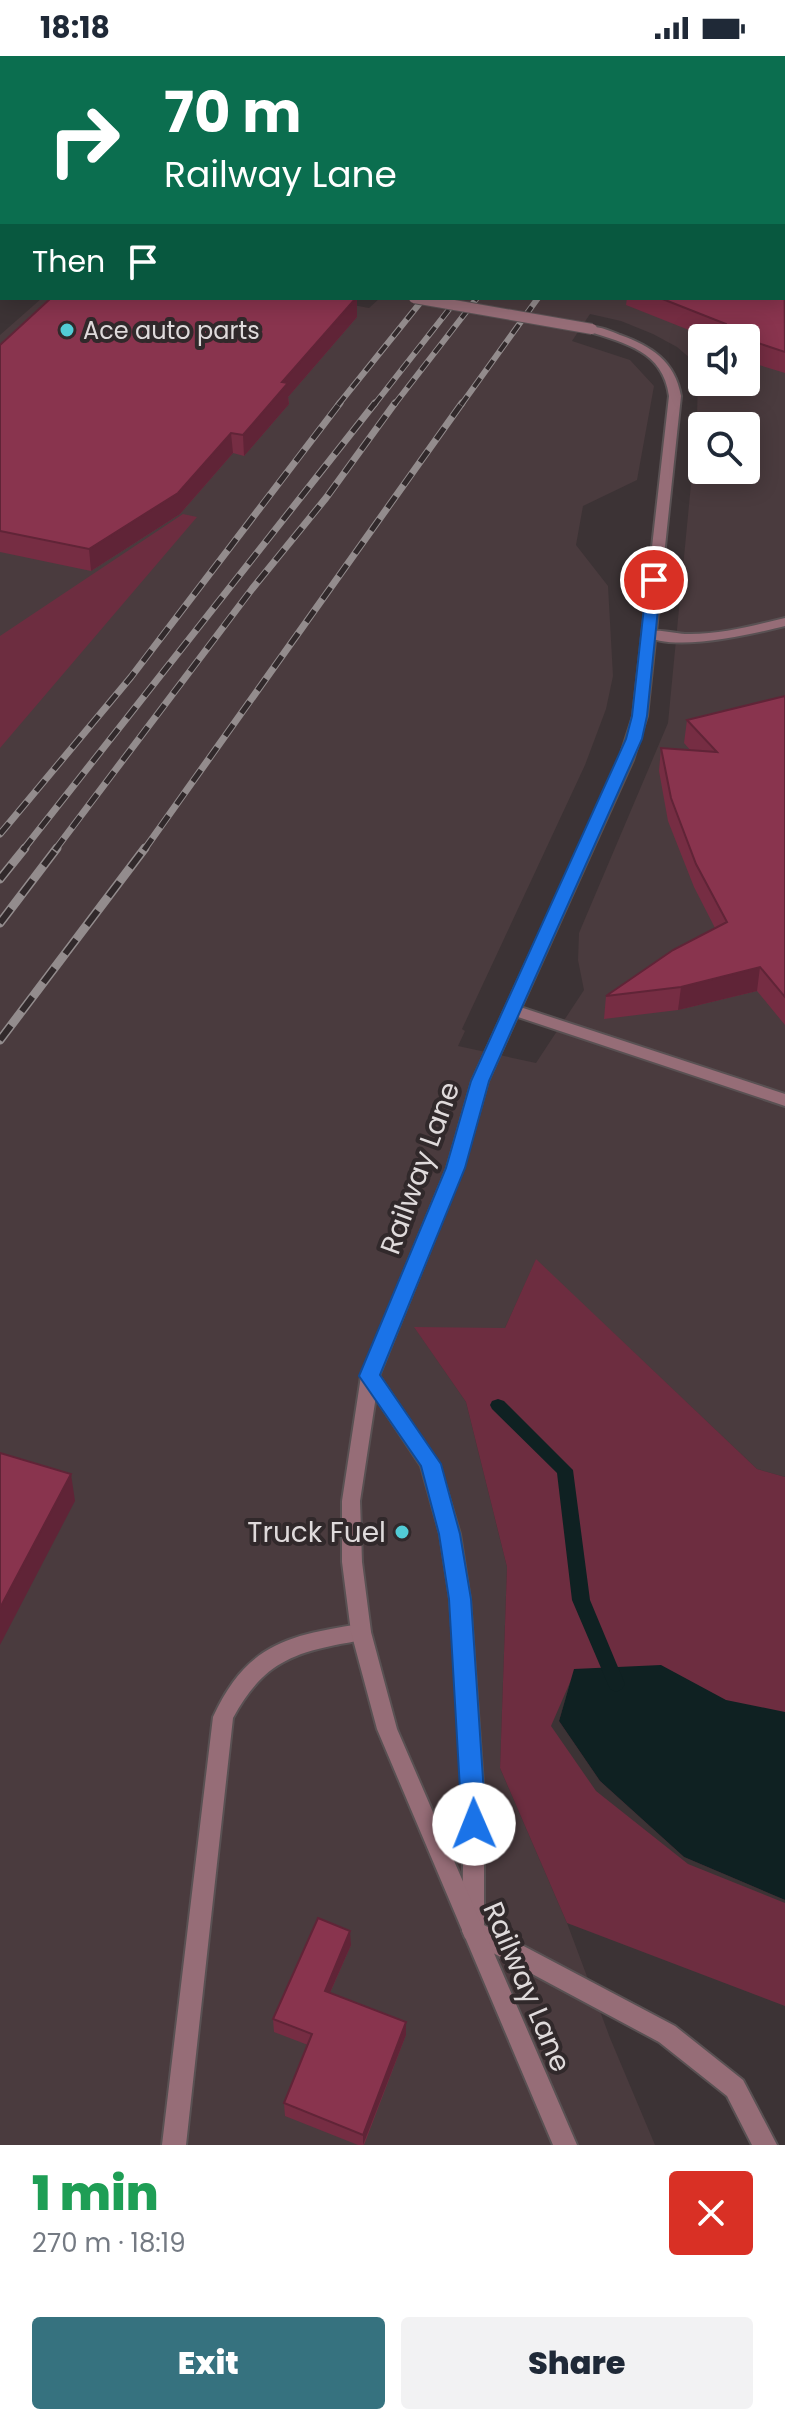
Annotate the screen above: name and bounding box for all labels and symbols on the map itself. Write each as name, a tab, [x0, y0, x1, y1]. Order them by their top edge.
place label: Ace auto parts	[83, 314, 260, 347]
marker: Ace auto parts	[58, 321, 76, 339]
pin	[620, 546, 688, 614]
street label: Railway Lane	[371, 1076, 469, 1260]
place label: Truck Fuel	[247, 1513, 386, 1552]
marker: Truck Fuel	[393, 1523, 411, 1541]
position arrow	[432, 1782, 516, 1866]
street label: Railway Lane	[474, 1896, 580, 2078]

